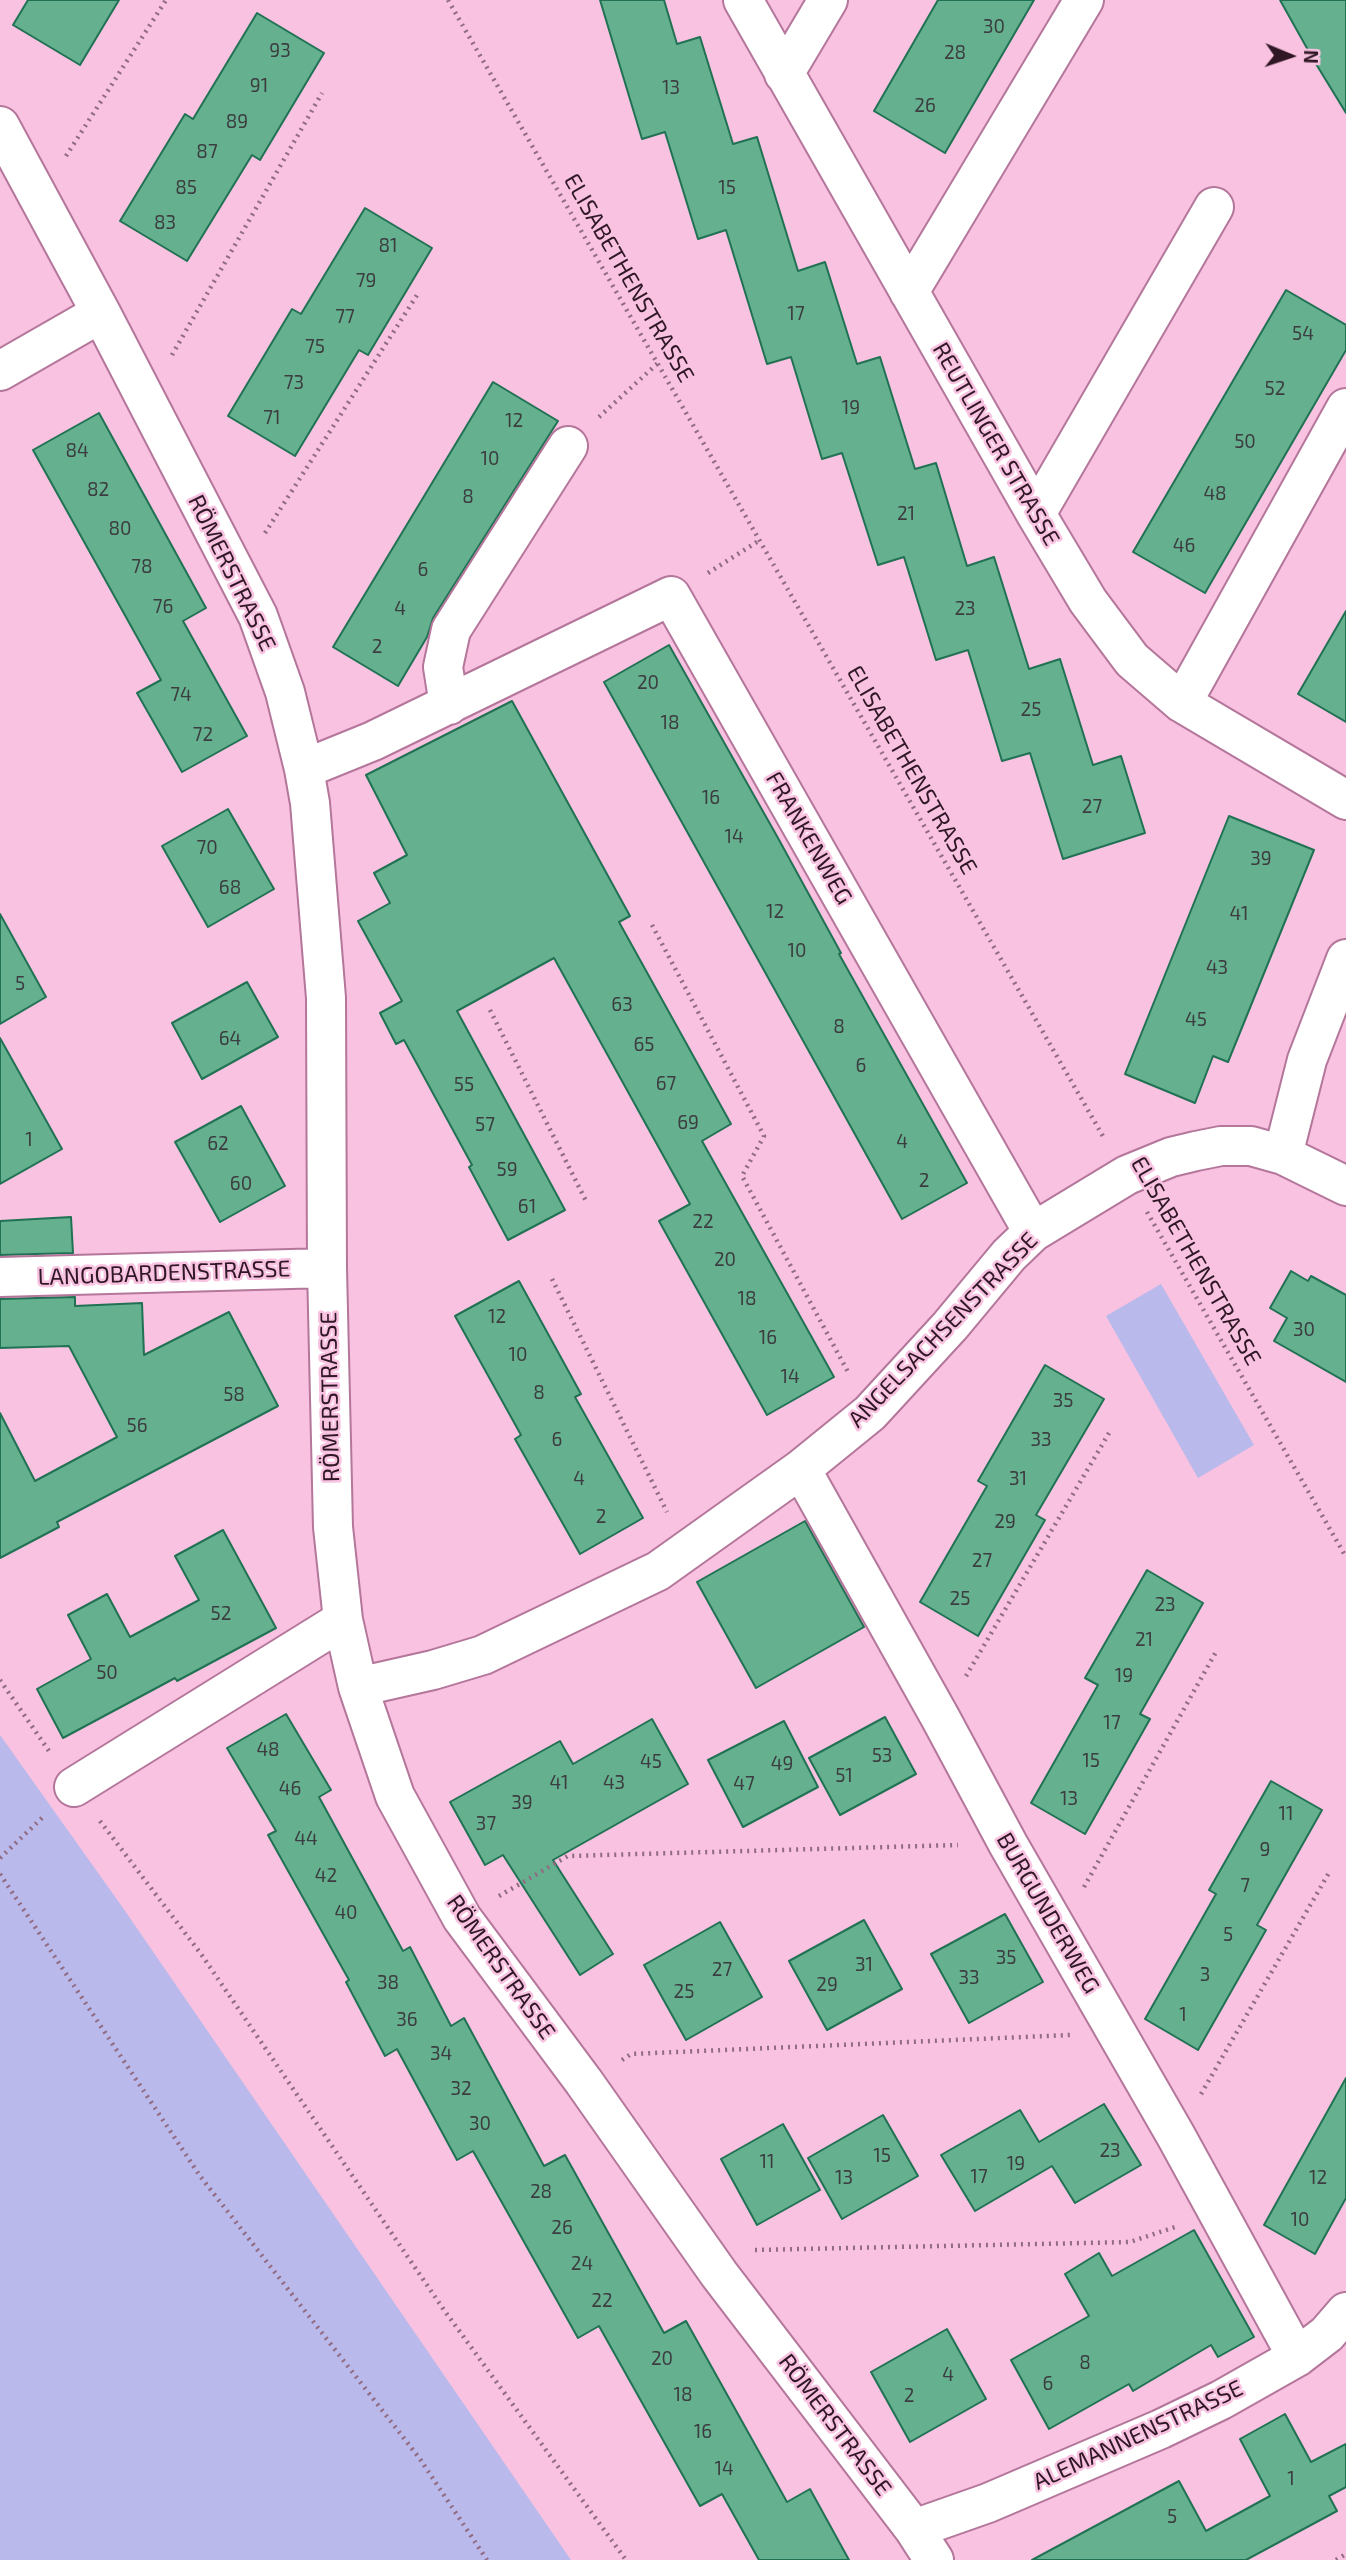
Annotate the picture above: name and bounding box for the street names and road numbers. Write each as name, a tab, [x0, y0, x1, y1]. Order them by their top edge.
street label: ELISABETHENSTRASSE	[558, 169, 700, 387]
street label: REUTLINGER STRASSE	[927, 338, 1065, 550]
street label: RÖMERSTRASSE	[182, 490, 282, 656]
street label: ELISABETHENSTRASSE	[841, 661, 983, 879]
street label: FRANKENWEG	[760, 767, 858, 909]
street label: ELISABETHENSTRASSE	[1125, 1152, 1267, 1370]
street label: ANGELSACHSENSTRASSE	[843, 1227, 1043, 1433]
street label: LANGOBARDENSTRASSE	[37, 1255, 291, 1291]
street label: RÖMERSTRASSE	[315, 1312, 345, 1482]
street label: BURGUNDERWEG	[991, 1828, 1105, 1998]
street label: RÖMERSTRASSE	[441, 1889, 561, 2045]
street label: RÖMERSTRASSE	[773, 2349, 897, 2501]
street label: ALEMANNENSTRASSE	[1029, 2374, 1247, 2496]

